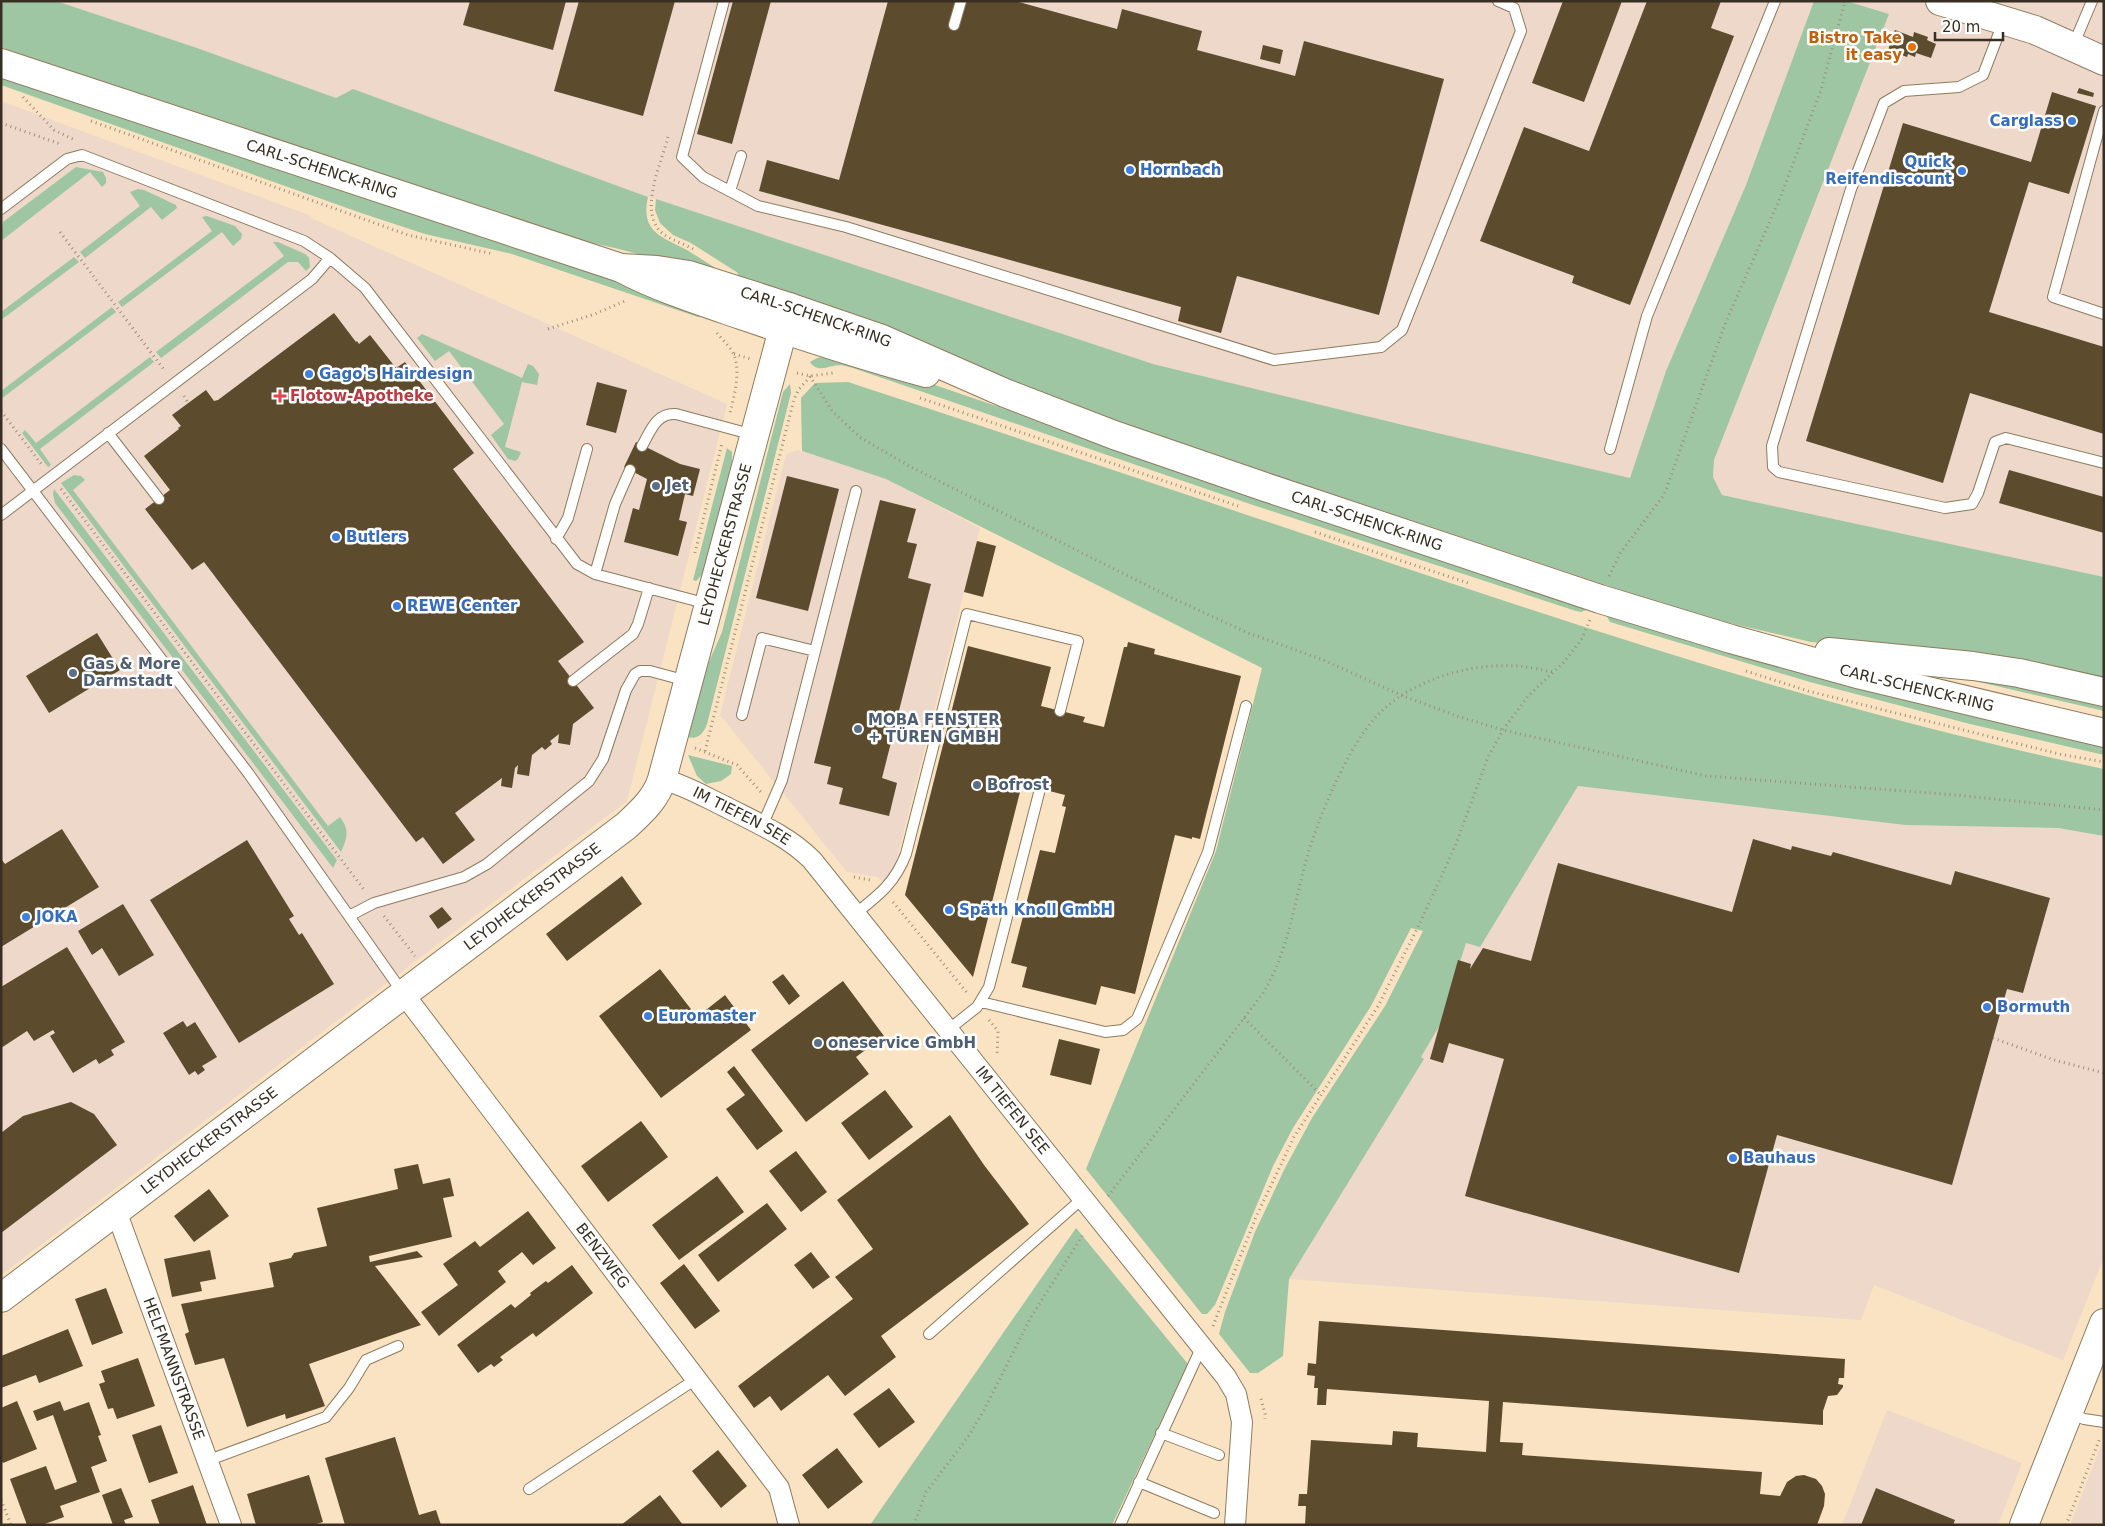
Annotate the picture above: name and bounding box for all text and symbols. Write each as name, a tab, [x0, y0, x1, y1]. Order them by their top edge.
scale bar	[1935, 10, 2002, 42]
text: 20 m	[1942, 18, 1980, 36]
place label: Bistro Take it easy	[1808, 29, 1902, 64]
marker: Bistro Take it easy	[1906, 41, 1918, 53]
place label: Carglass	[1990, 112, 2062, 130]
marker: Carglass	[2066, 115, 2078, 127]
street label: CARL-SCHENCK-RING	[244, 136, 400, 203]
place label: Quick Reifendiscount	[1825, 153, 1953, 188]
place label: Hornbach	[1140, 161, 1221, 179]
marker: Hornbach	[1124, 164, 1136, 176]
marker: Quick Reifendiscount	[1956, 165, 1968, 177]
street label: CARL-SCHENCK-RING	[738, 283, 894, 351]
place label: Gago's Hairdesign	[319, 365, 473, 383]
marker: Gago's Hairdesign	[303, 368, 315, 380]
place label: Flotow-Apotheke	[290, 387, 434, 405]
marker: Flotow-Apotheke	[274, 390, 286, 402]
street label: LEYDHECKERSTRASSE	[695, 462, 755, 627]
place label: Jet	[665, 477, 689, 495]
marker: Jet	[650, 480, 662, 492]
street label: CARL-SCHENCK-RING	[1289, 487, 1445, 555]
place label: Butlers	[346, 528, 407, 546]
marker: Butlers	[330, 531, 342, 543]
place label: REWE Center	[407, 597, 518, 615]
marker: REWE Center	[391, 600, 403, 612]
place label: Gas & More Darmstadt	[83, 655, 181, 690]
street label: CARL-SCHENCK-RING	[1837, 660, 1996, 715]
marker: Gas & More Darmstadt	[67, 667, 79, 679]
place label: MOBA FENSTER + TÜREN GMBH	[868, 711, 1000, 746]
marker: MOBA FENSTER + TÜREN GMBH	[852, 723, 864, 735]
place label: Bofrost	[987, 776, 1049, 794]
marker: Bofrost	[971, 779, 983, 791]
street label: IM TIEFEN SEE	[690, 783, 794, 849]
street label: LEYDHECKERSTRASSE	[460, 839, 605, 954]
place label: Späth Knoll GmbH	[959, 901, 1113, 919]
marker: Späth Knoll GmbH	[943, 904, 955, 916]
place label: JOKA	[35, 908, 78, 926]
marker: JOKA	[20, 911, 32, 923]
place label: Bormuth	[1997, 998, 2070, 1016]
marker: Bormuth	[1981, 1001, 1993, 1013]
place label: Euromaster	[658, 1007, 757, 1025]
marker: Euromaster	[642, 1010, 654, 1022]
place label: oneservice GmbH	[828, 1034, 976, 1052]
marker: oneservice GmbH	[812, 1037, 824, 1049]
street label: IM TIEFEN SEE	[972, 1062, 1053, 1158]
street label: LEYDHECKERSTRASSE	[137, 1083, 281, 1198]
place label: Bauhaus	[1743, 1149, 1816, 1167]
marker: Bauhaus	[1727, 1152, 1739, 1164]
street label: BENZWEG	[572, 1220, 633, 1292]
street label: HELFMANNSTRASSE	[139, 1295, 208, 1443]

